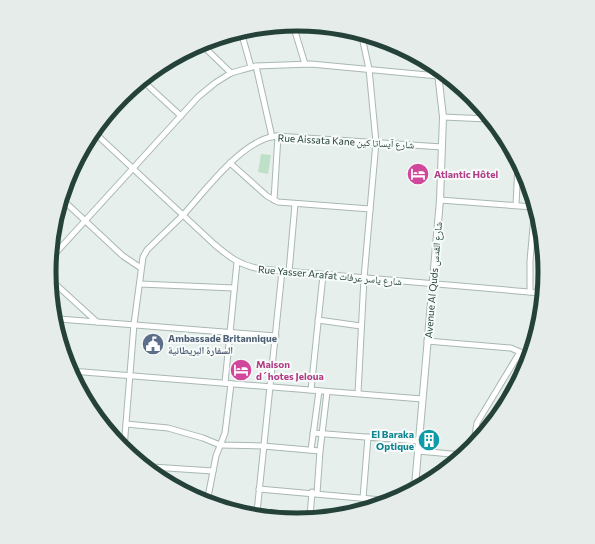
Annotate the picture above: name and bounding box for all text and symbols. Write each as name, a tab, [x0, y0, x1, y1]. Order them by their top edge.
street label: Rue Aissata Kane شارع آيساتا كين	[277, 131, 415, 152]
hotel icon: Atlantic Hôtel	[405, 161, 431, 187]
place label: Atlantic Hôtel	[434, 168, 498, 180]
street label: Avenue Al Quds شارع القدس	[422, 221, 445, 339]
street label: Rue Yasser Arafat شارع ياسر عرفات	[257, 263, 403, 288]
public building icon: Ambassade Britannique السفارة البريطانية	[140, 331, 166, 357]
place label: Ambassade Britannique السفارة البريطانية	[168, 332, 277, 357]
hotel icon: Maison d´hotes Jeloua	[228, 357, 254, 383]
place label: Maison d´hotes Jeloua	[256, 358, 324, 382]
building icon: El Baraka Optique	[416, 427, 442, 453]
place label: El Baraka Optique	[371, 428, 414, 452]

